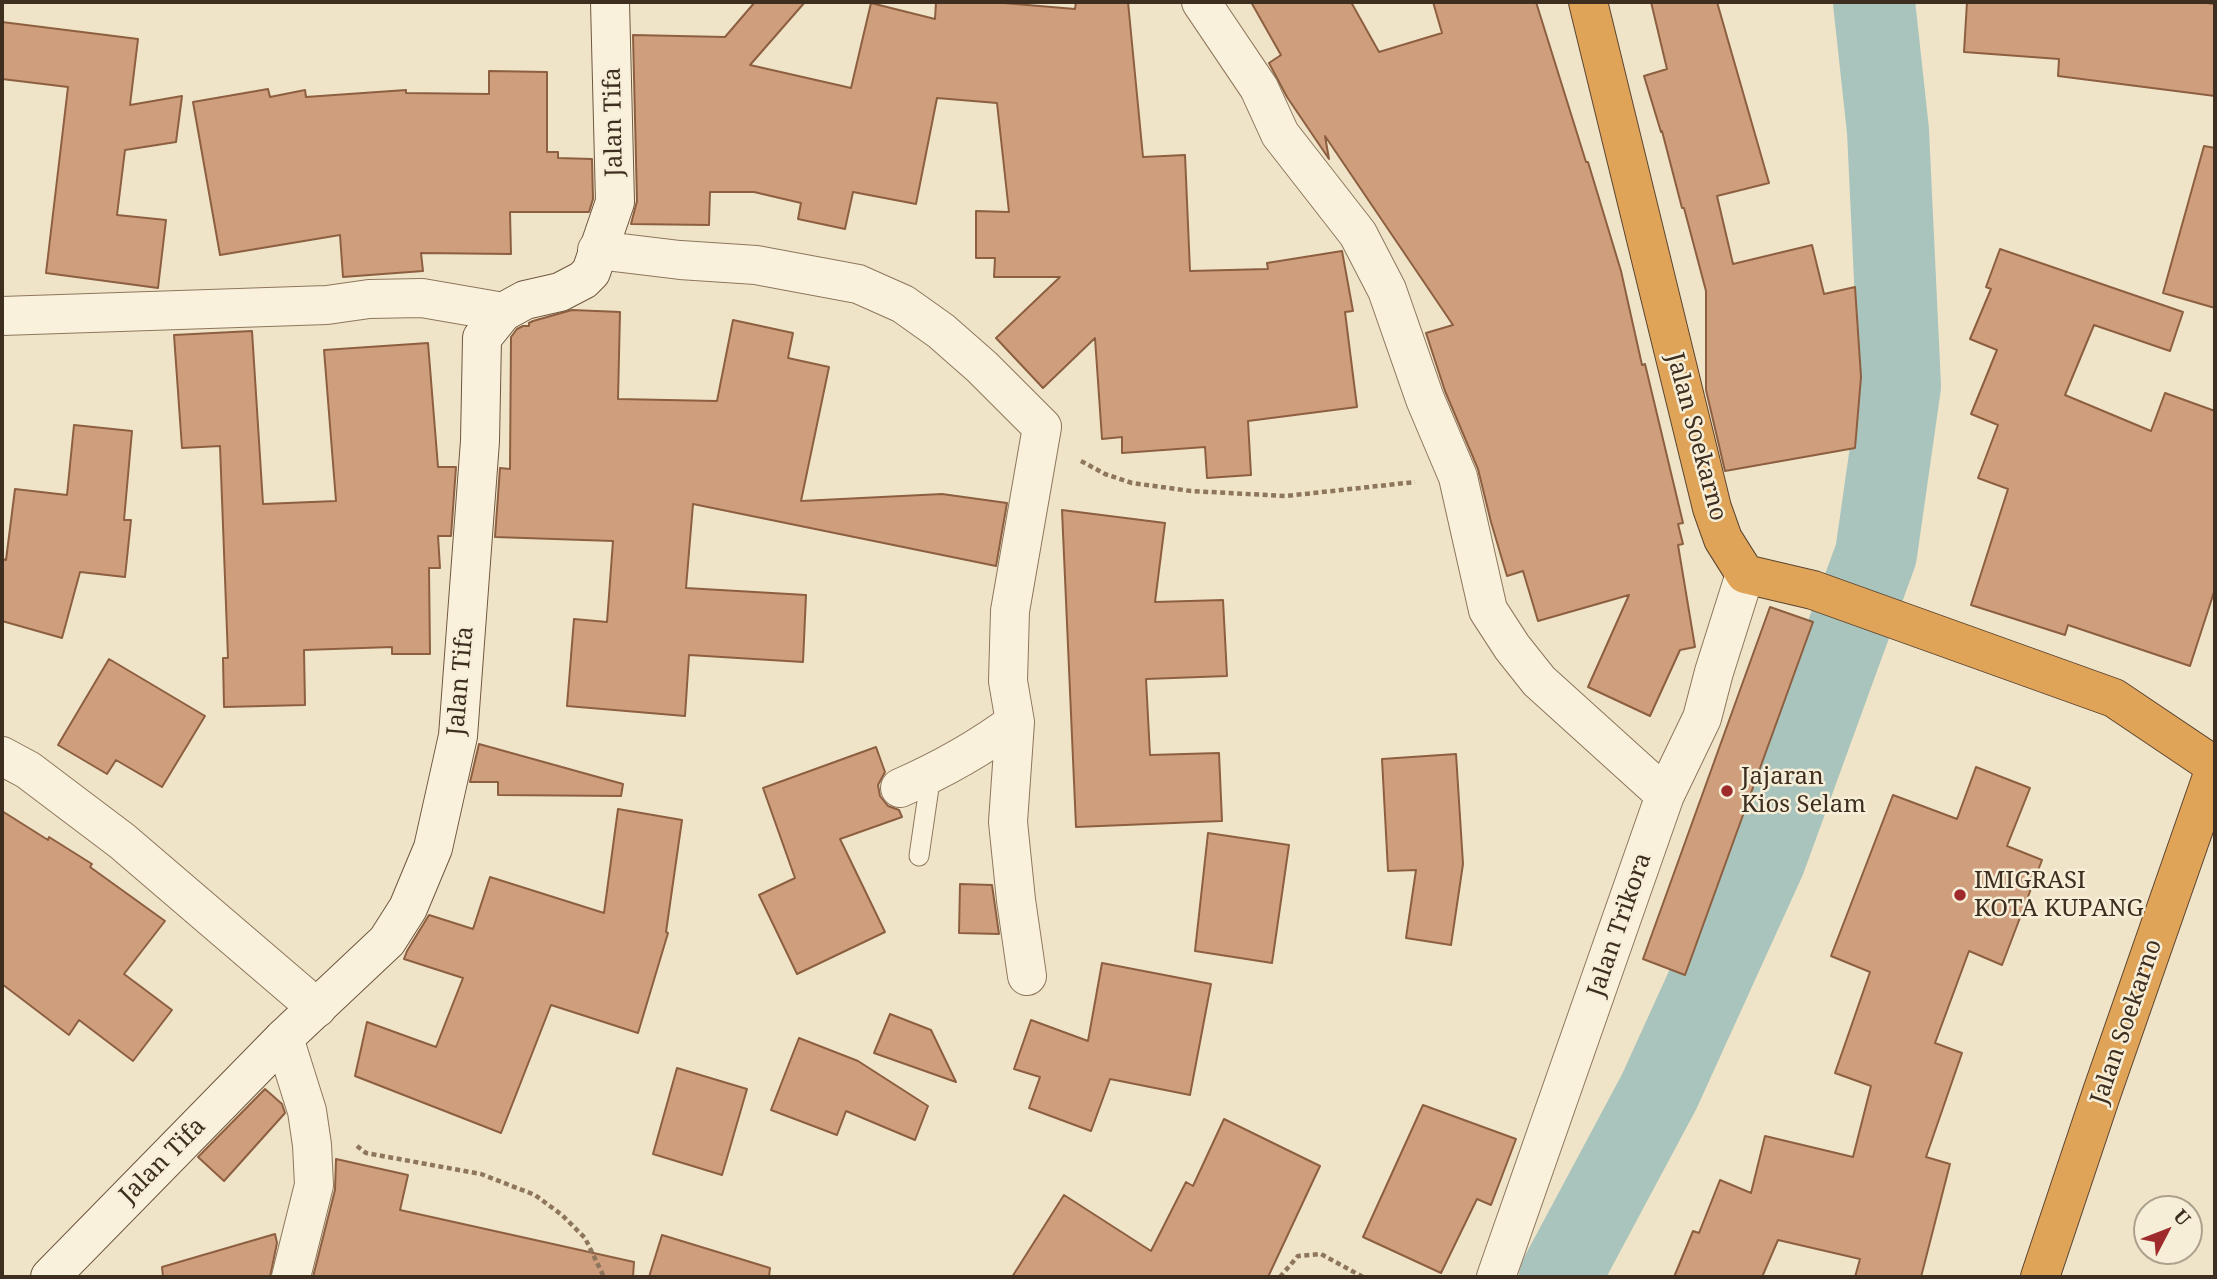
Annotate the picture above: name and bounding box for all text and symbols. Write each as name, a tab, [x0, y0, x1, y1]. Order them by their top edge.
street label: Jalan Tifa	[599, 67, 629, 177]
street label: Jalan Soekarno	[1660, 350, 1732, 524]
street label: Jalan Tifa	[442, 625, 480, 737]
place label: Jajaran Kios Selam	[1741, 763, 1866, 819]
marker: Jajaran Kios Selam	[1719, 783, 1735, 799]
street label: Jalan Trikora	[1582, 849, 1658, 1001]
place label: IMIGRASI KOTA KUPANG	[1974, 867, 2144, 923]
marker: IMIGRASI KOTA KUPANG	[1952, 887, 1968, 903]
street label: Jalan Soekarno	[2085, 936, 2169, 1108]
street label: Jalan Tifa	[114, 1112, 212, 1210]
north arrow	[2133, 1195, 2203, 1265]
text: U	[2168, 1203, 2197, 1231]

